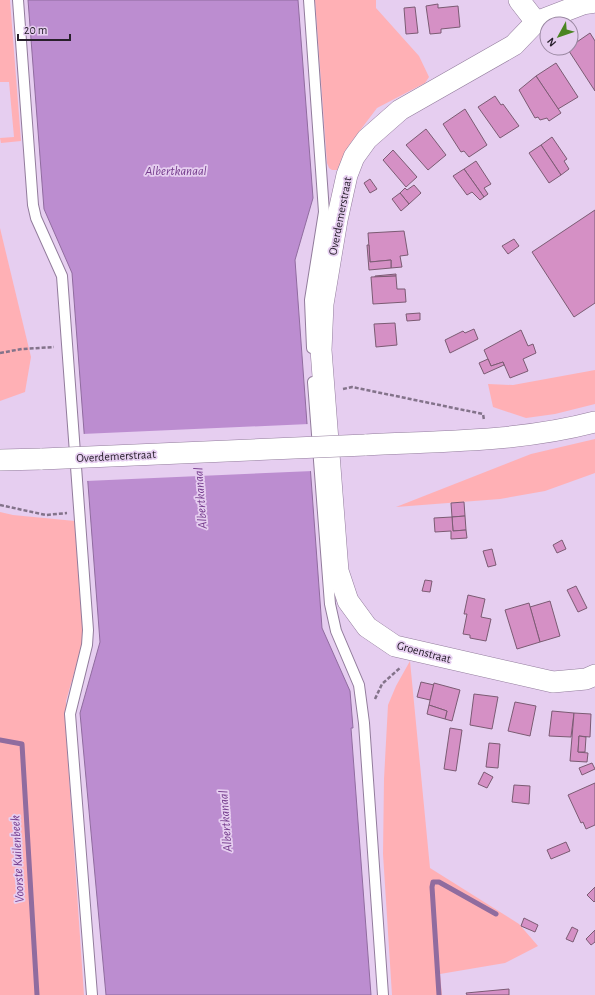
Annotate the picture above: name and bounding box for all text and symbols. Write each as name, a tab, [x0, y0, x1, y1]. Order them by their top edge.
scale bar	[18, 16, 70, 42]
north arrow	[539, 16, 579, 56]
text: 20 m	[24, 24, 47, 36]
text: N	[545, 36, 558, 49]
water label: Albertkanaal	[144, 165, 207, 178]
street label: Overdemerstraat	[327, 176, 354, 256]
street label: Overdemerstraat	[76, 448, 156, 464]
water label: Albertkanaal	[192, 467, 210, 530]
street label: Groenstraat	[396, 639, 452, 665]
water label: Albertkanaal	[217, 790, 235, 853]
water label: Voorste Kuilenbeek	[9, 815, 27, 903]

